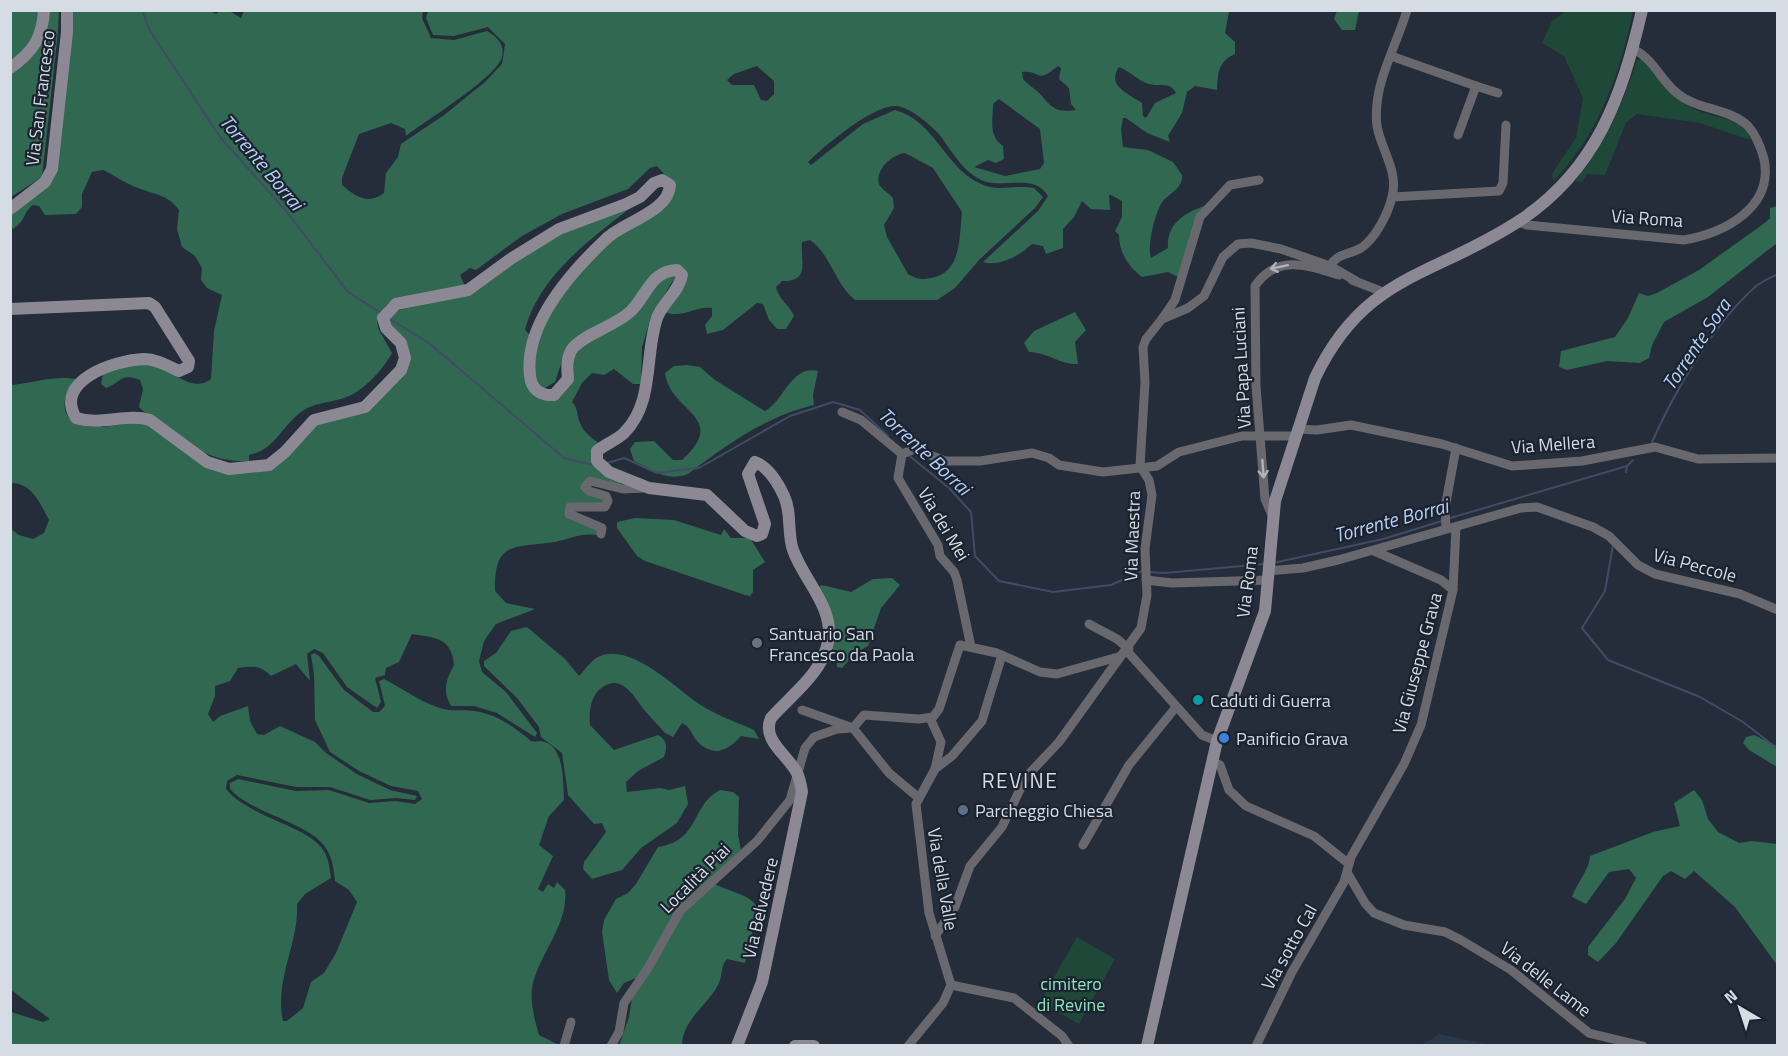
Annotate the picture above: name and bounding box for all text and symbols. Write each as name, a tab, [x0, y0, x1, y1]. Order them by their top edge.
street label: Via San Francesco	[18, 29, 62, 167]
water label: Torrente Borrai	[212, 107, 313, 219]
street label: Via Roma	[1610, 202, 1684, 234]
one-way arrow	[1270, 262, 1289, 273]
water label: Torrente Sora	[1654, 291, 1739, 396]
street label: Via Papa Luciani	[1224, 306, 1258, 430]
water label: Torrente Borrai	[872, 400, 981, 504]
street label: Via Mellera	[1510, 428, 1596, 460]
one-way arrow	[1258, 458, 1269, 478]
street label: Via dei Mei	[911, 482, 977, 566]
water label: Torrente Borrai	[1330, 489, 1454, 550]
street label: Via Maestra	[1117, 490, 1147, 582]
street label: Via Peccole	[1650, 541, 1740, 589]
street label: Via Roma	[1229, 545, 1265, 619]
street label: Via Giuseppe Grava	[1385, 589, 1449, 737]
place label: Santuario San Francesco da Paola	[769, 620, 914, 668]
marker: Santuario San Francesco da Paola	[750, 636, 764, 650]
place label: Caduti di Guerra	[1210, 687, 1331, 714]
marker: Caduti di Guerra	[1191, 693, 1205, 707]
place label: Panificio Grava	[1236, 725, 1348, 752]
marker: Panificio Grava	[1217, 731, 1231, 745]
district label: REVINE	[982, 764, 1058, 796]
place label: Parcheggio Chiesa	[975, 797, 1113, 824]
marker: Parcheggio Chiesa	[956, 803, 970, 817]
street label: Via della Valle	[921, 826, 965, 932]
street label: Località Piai	[654, 837, 736, 919]
street label: Via Belvedere	[735, 855, 785, 961]
street label: Via sotto Cal	[1254, 899, 1324, 995]
street label: Via delle Lame	[1495, 935, 1597, 1023]
park label: cimitero di Revine	[1037, 970, 1105, 1018]
north arrow	[1710, 978, 1770, 1038]
text: N	[1719, 984, 1742, 1009]

